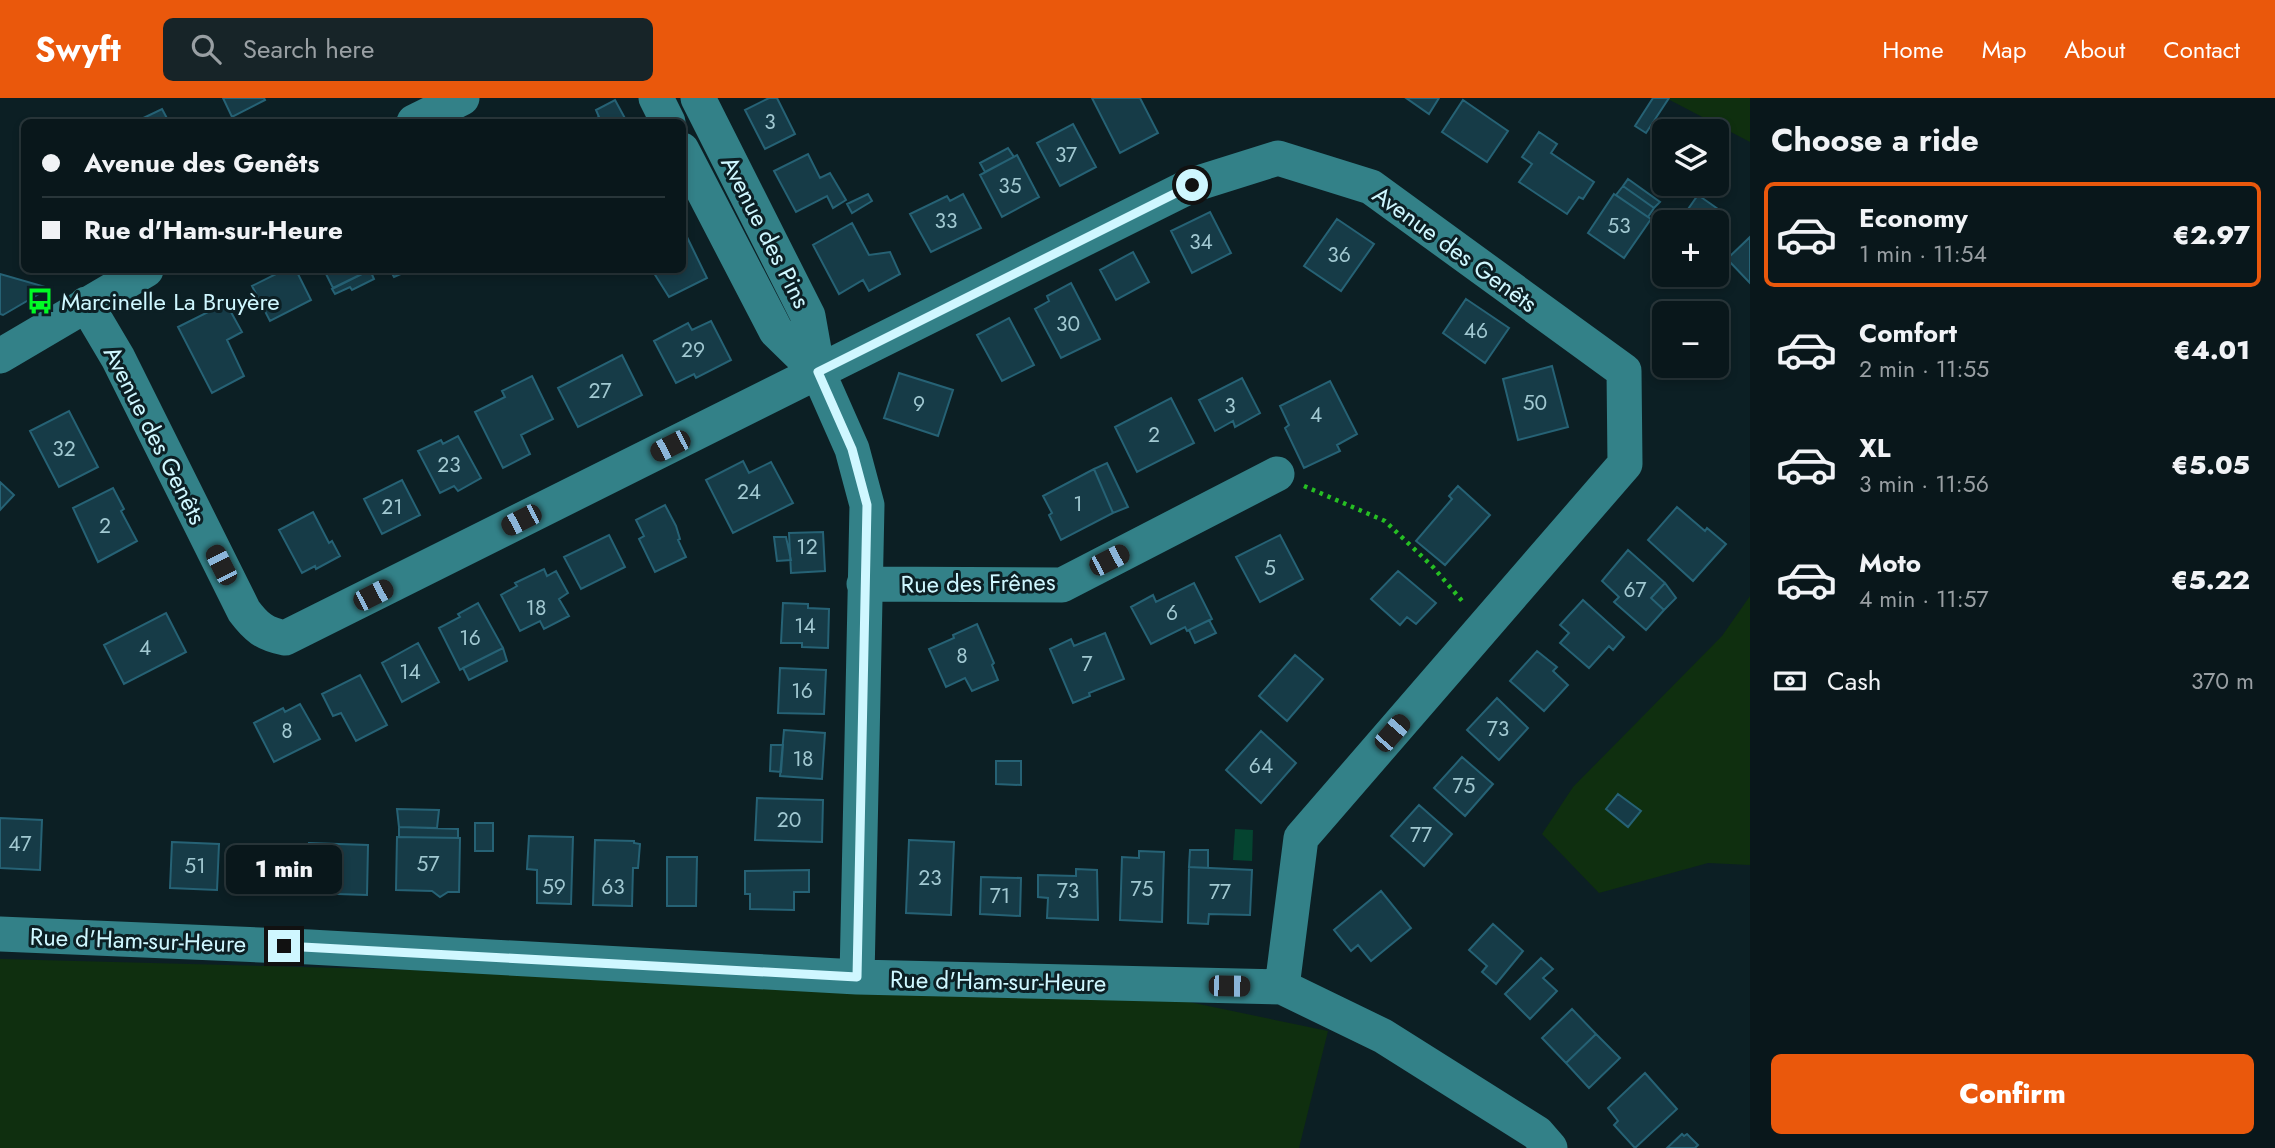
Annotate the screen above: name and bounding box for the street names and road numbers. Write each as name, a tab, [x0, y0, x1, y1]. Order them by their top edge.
street label: Avenue des Pins	[713, 150, 819, 314]
street label: Avenue des Genêts	[1365, 177, 1545, 321]
street label: Avenue des Genêts	[95, 340, 215, 530]
street label: Rue des Frênes	[900, 564, 1056, 602]
street label: Rue d'Ham-sur-Heure	[29, 919, 247, 961]
street label: Rue d'Ham-sur-Heure	[889, 962, 1107, 1000]

